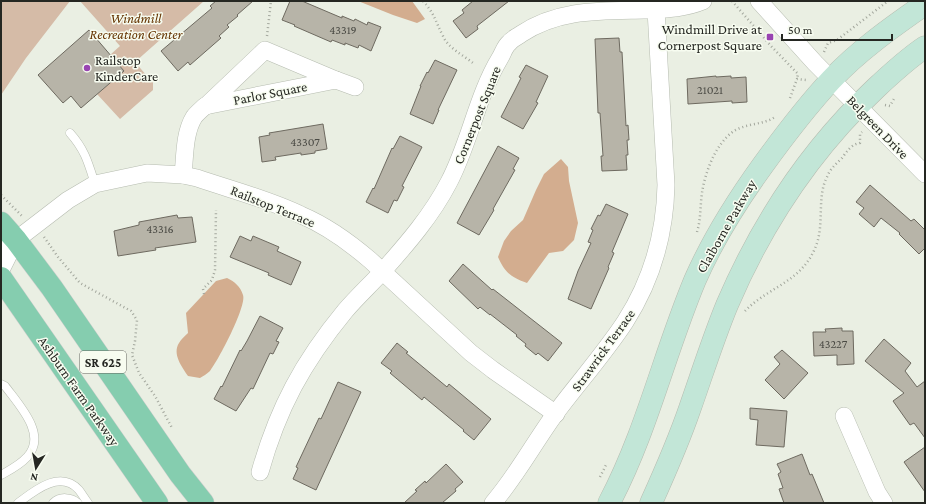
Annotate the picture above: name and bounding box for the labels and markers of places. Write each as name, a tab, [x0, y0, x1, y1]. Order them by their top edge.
place label: Windmill Drive at Cornerpost Square	[658, 21, 762, 53]
marker: Windmill Drive at Cornerpost Square	[765, 32, 775, 42]
place label: Railstop KinderCare	[95, 52, 158, 84]
marker: Railstop KinderCare	[82, 63, 92, 73]

